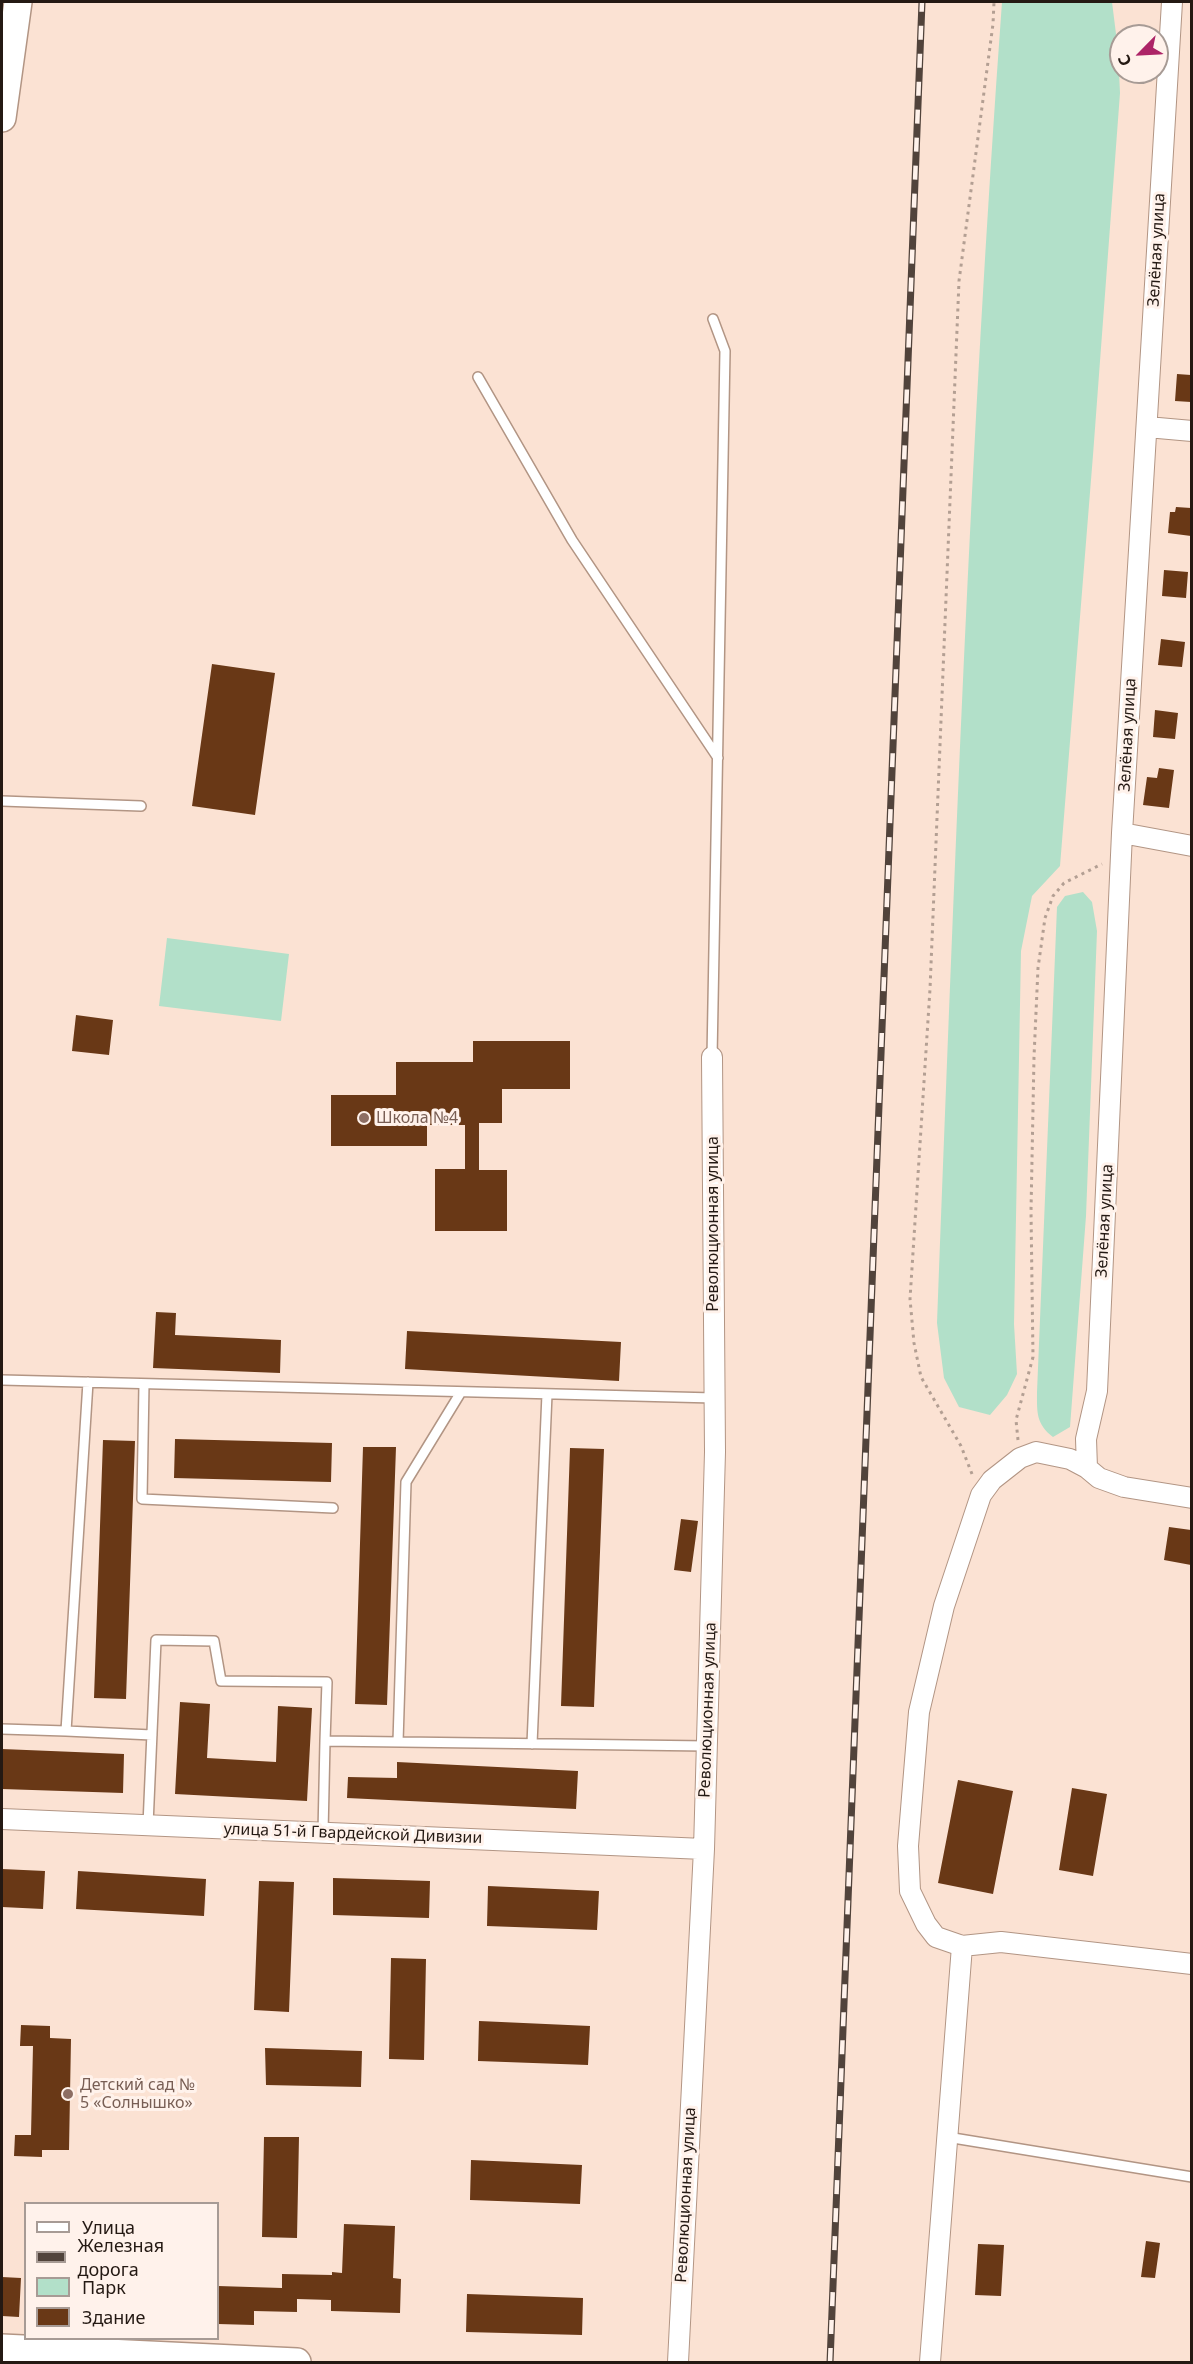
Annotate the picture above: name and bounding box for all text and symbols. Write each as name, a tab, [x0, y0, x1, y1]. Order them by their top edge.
north arrow	[1109, 24, 1169, 84]
text: С	[1112, 51, 1137, 70]
street label: Зелёная улица	[1144, 193, 1170, 307]
street label: Зелёная улица	[1115, 678, 1141, 792]
place label: Школа №4	[376, 1108, 458, 1128]
marker: Школа №4	[357, 1111, 371, 1125]
street label: Революционная улица	[703, 1136, 723, 1312]
street label: Зелёная улица	[1092, 1164, 1118, 1278]
street label: Революционная улица	[695, 1622, 721, 1798]
street label: улица 51-й Гвардейской Дивизии	[223, 1820, 483, 1848]
place label: Детский сад № 5 «Солнышко»	[80, 2075, 195, 2113]
marker: Детский сад № 5 «Солнышко»	[61, 2087, 75, 2101]
street label: Революционная улица	[672, 2107, 700, 2283]
legend	[24, 2202, 219, 2340]
text: Улица	[82, 2215, 135, 2239]
text: Железная дорога	[78, 2233, 164, 2281]
text: Парк	[82, 2275, 126, 2299]
text: Здание	[82, 2305, 145, 2329]

